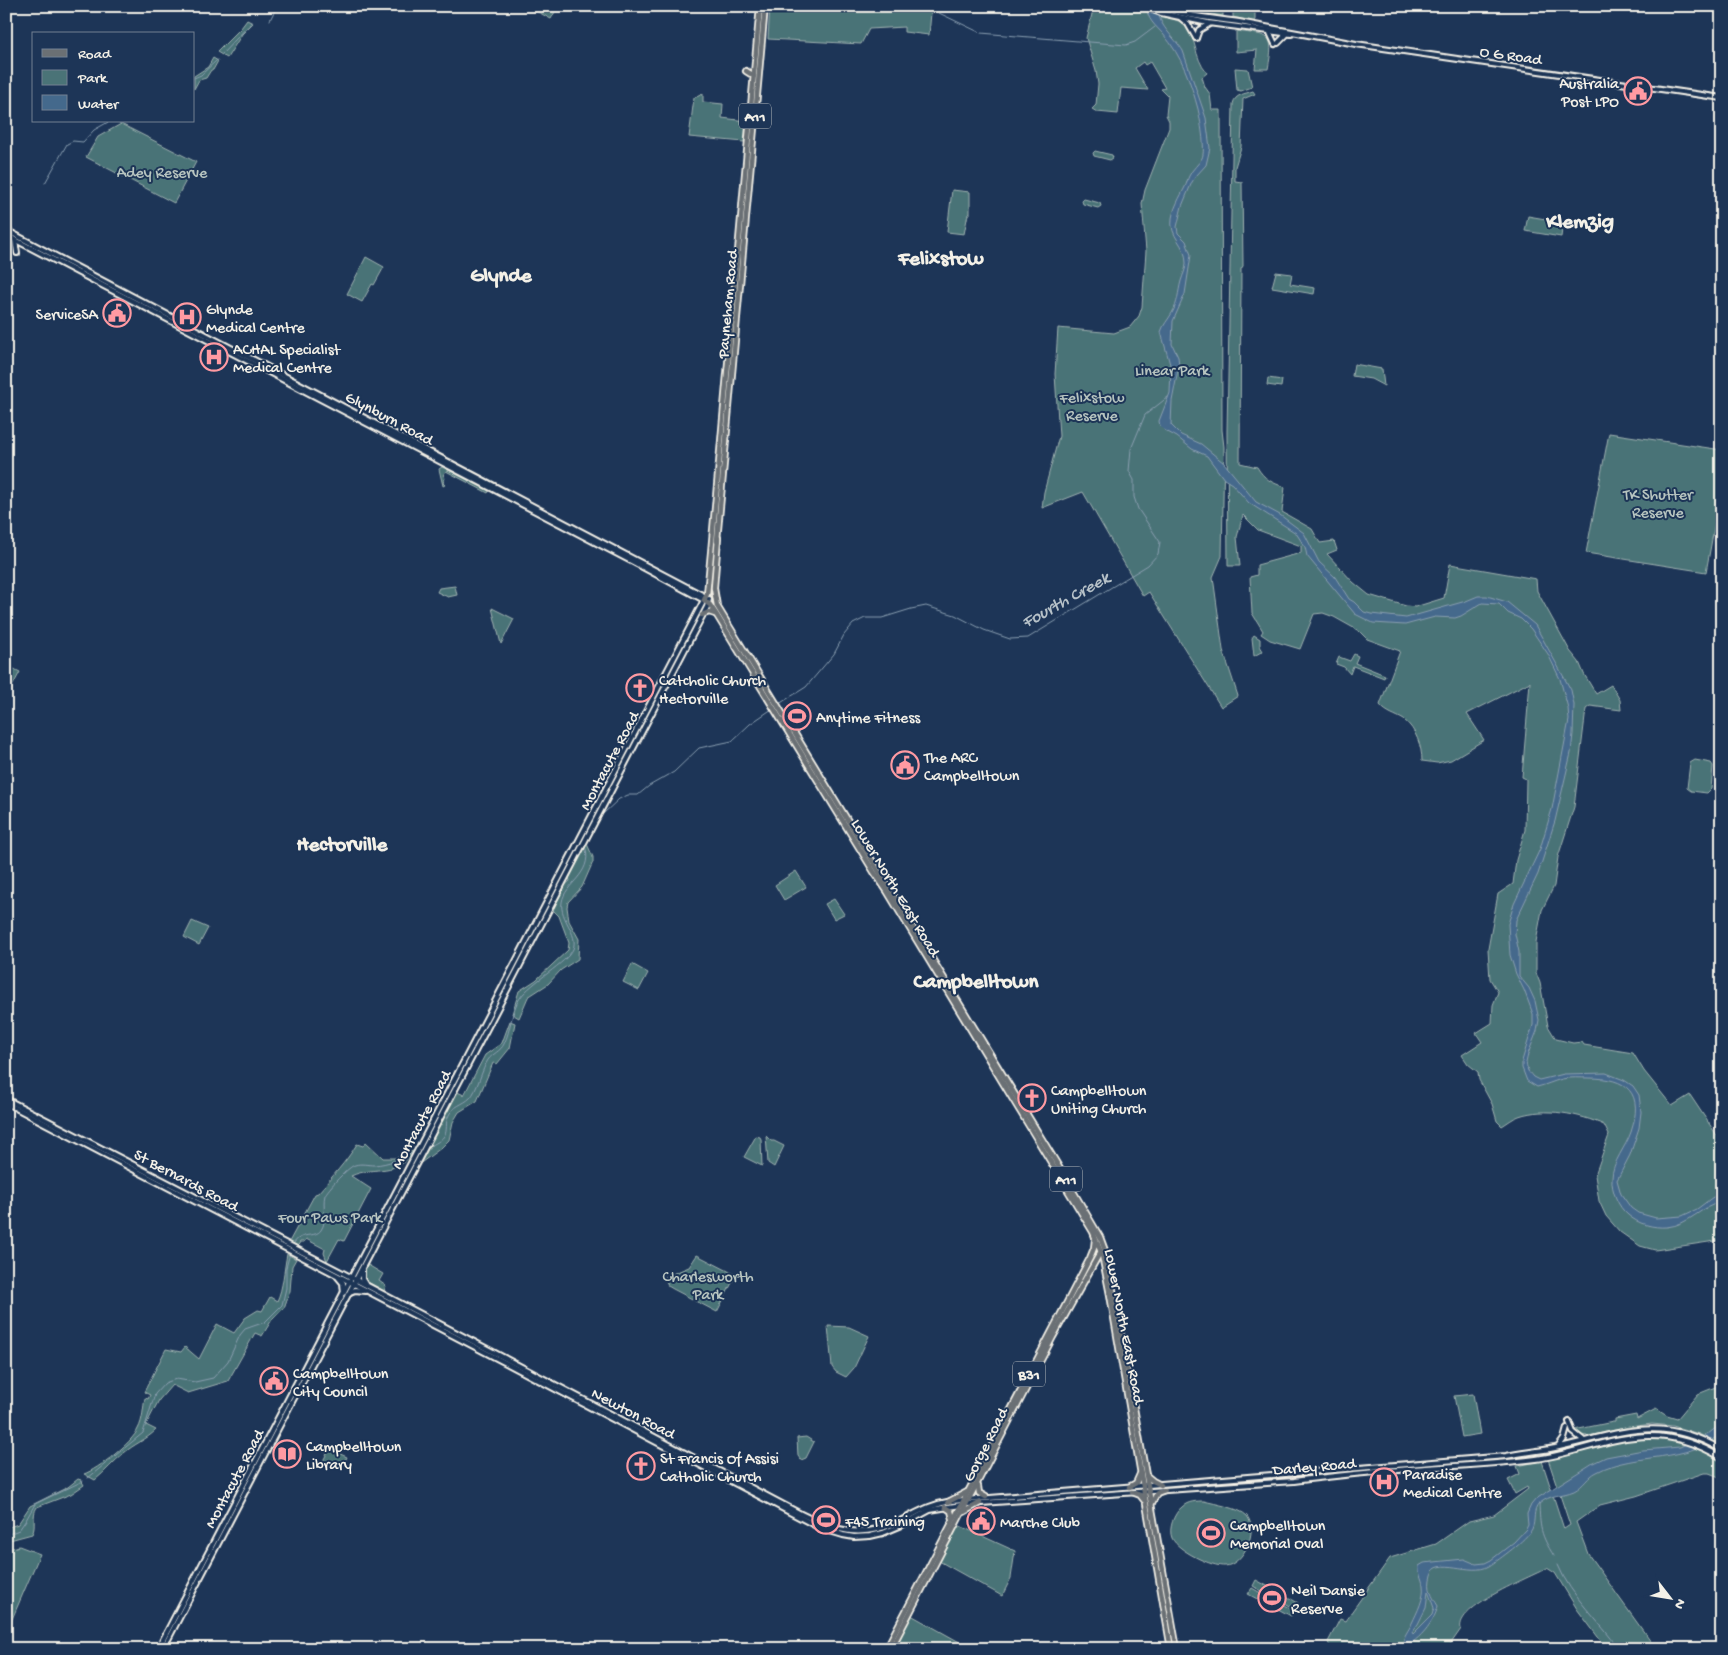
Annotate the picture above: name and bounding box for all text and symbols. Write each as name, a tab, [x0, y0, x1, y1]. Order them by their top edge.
legend	[32, 32, 195, 122]
street label: O G Road	[1478, 44, 1544, 71]
text: Road	[78, 46, 112, 64]
text: Park	[77, 70, 108, 88]
place label: Australia Post LPO	[1559, 76, 1620, 113]
public building icon: Australia Post LPO	[1623, 76, 1653, 106]
text: Water	[78, 96, 120, 114]
road number: A11	[739, 104, 771, 128]
park label: Adey Reserve	[117, 165, 208, 184]
district label: Klemzig	[1545, 211, 1614, 236]
street label: Payneham Road	[715, 248, 744, 360]
district label: Felixstow	[897, 248, 984, 273]
district label: Glynde	[470, 265, 533, 290]
public building icon: ServiceSA	[102, 298, 132, 328]
hospital icon: Glynde Medical Centre	[172, 302, 202, 332]
place label: Glynde Medical Centre	[206, 302, 306, 339]
place label: ServiceSA	[36, 307, 100, 326]
hospital icon: ACHAL Specialist Medical Centre	[199, 342, 229, 372]
place label: ACHAL Specialist Medical Centre	[233, 342, 342, 379]
park label: Linear Park	[1135, 363, 1211, 382]
street label: Glynburn Road	[341, 389, 437, 452]
park label: Felixstow Reserve	[1059, 390, 1125, 427]
park label: TK Shutter Reserve	[1622, 487, 1694, 524]
water label: Fourth Creek	[1019, 567, 1116, 634]
church icon: Catcholic Church Hectorville	[625, 673, 655, 703]
place label: Catcholic Church Hectorville	[659, 673, 767, 710]
sports icon: Anytime Fitness	[782, 701, 812, 731]
street label: Montacute Road	[577, 708, 646, 814]
place label: Anytime Fitness	[816, 710, 921, 729]
public building icon: The ARC Campbelltown	[890, 750, 920, 780]
place label: The ARC Campbelltown	[923, 750, 1020, 787]
street label: Lower North East Road	[845, 816, 944, 963]
district label: Hectorville	[297, 834, 389, 859]
district label: Campbelltown	[912, 971, 1040, 996]
street label: Montacute Road	[389, 1067, 458, 1173]
church icon: Campbelltown Uniting Church	[1017, 1083, 1047, 1113]
place label: Campbelltown Uniting Church	[1051, 1083, 1147, 1120]
street label: St Bernards Road	[130, 1146, 242, 1218]
road number: A11	[1050, 1166, 1082, 1192]
park label: Four Paws Park	[277, 1210, 384, 1229]
street label: Lower North East Road	[1098, 1247, 1147, 1407]
park label: Charlesworth Park	[663, 1269, 754, 1306]
road number: B31	[1013, 1362, 1045, 1386]
public building icon: Campbelltown City Council	[259, 1366, 289, 1396]
place label: Campbelltown City Council	[293, 1366, 389, 1403]
street label: Newton Road	[587, 1385, 679, 1446]
street label: Gorge Road	[960, 1404, 1015, 1486]
street label: Montacute Road	[202, 1426, 271, 1532]
library icon: Campbelltown Library	[272, 1439, 302, 1469]
place label: Campbelltown Library	[306, 1439, 402, 1476]
church icon: St Francis Of Assisi Catholic Church	[626, 1451, 656, 1481]
place label: St Francis Of Assisi Catholic Church	[660, 1451, 779, 1488]
street label: Darley Road	[1271, 1455, 1358, 1482]
hospital icon: Paradise Medical Centre	[1369, 1467, 1399, 1497]
place label: Paradise Medical Centre	[1402, 1467, 1503, 1504]
sports icon: F45 Training	[811, 1505, 841, 1535]
public building icon: Marche Club	[966, 1506, 996, 1536]
place label: F45 Training	[844, 1514, 925, 1533]
place label: Marche Club	[1000, 1515, 1080, 1534]
sports icon: Campbelltown Memorial Oval	[1196, 1518, 1226, 1548]
place label: Campbelltown Memorial Oval	[1230, 1518, 1326, 1555]
north arrow	[1646, 1572, 1696, 1622]
sports icon: Neil Dansie Reserve	[1257, 1583, 1287, 1613]
place label: Neil Dansie Reserve	[1291, 1583, 1366, 1620]
text: N	[1669, 1595, 1689, 1612]

